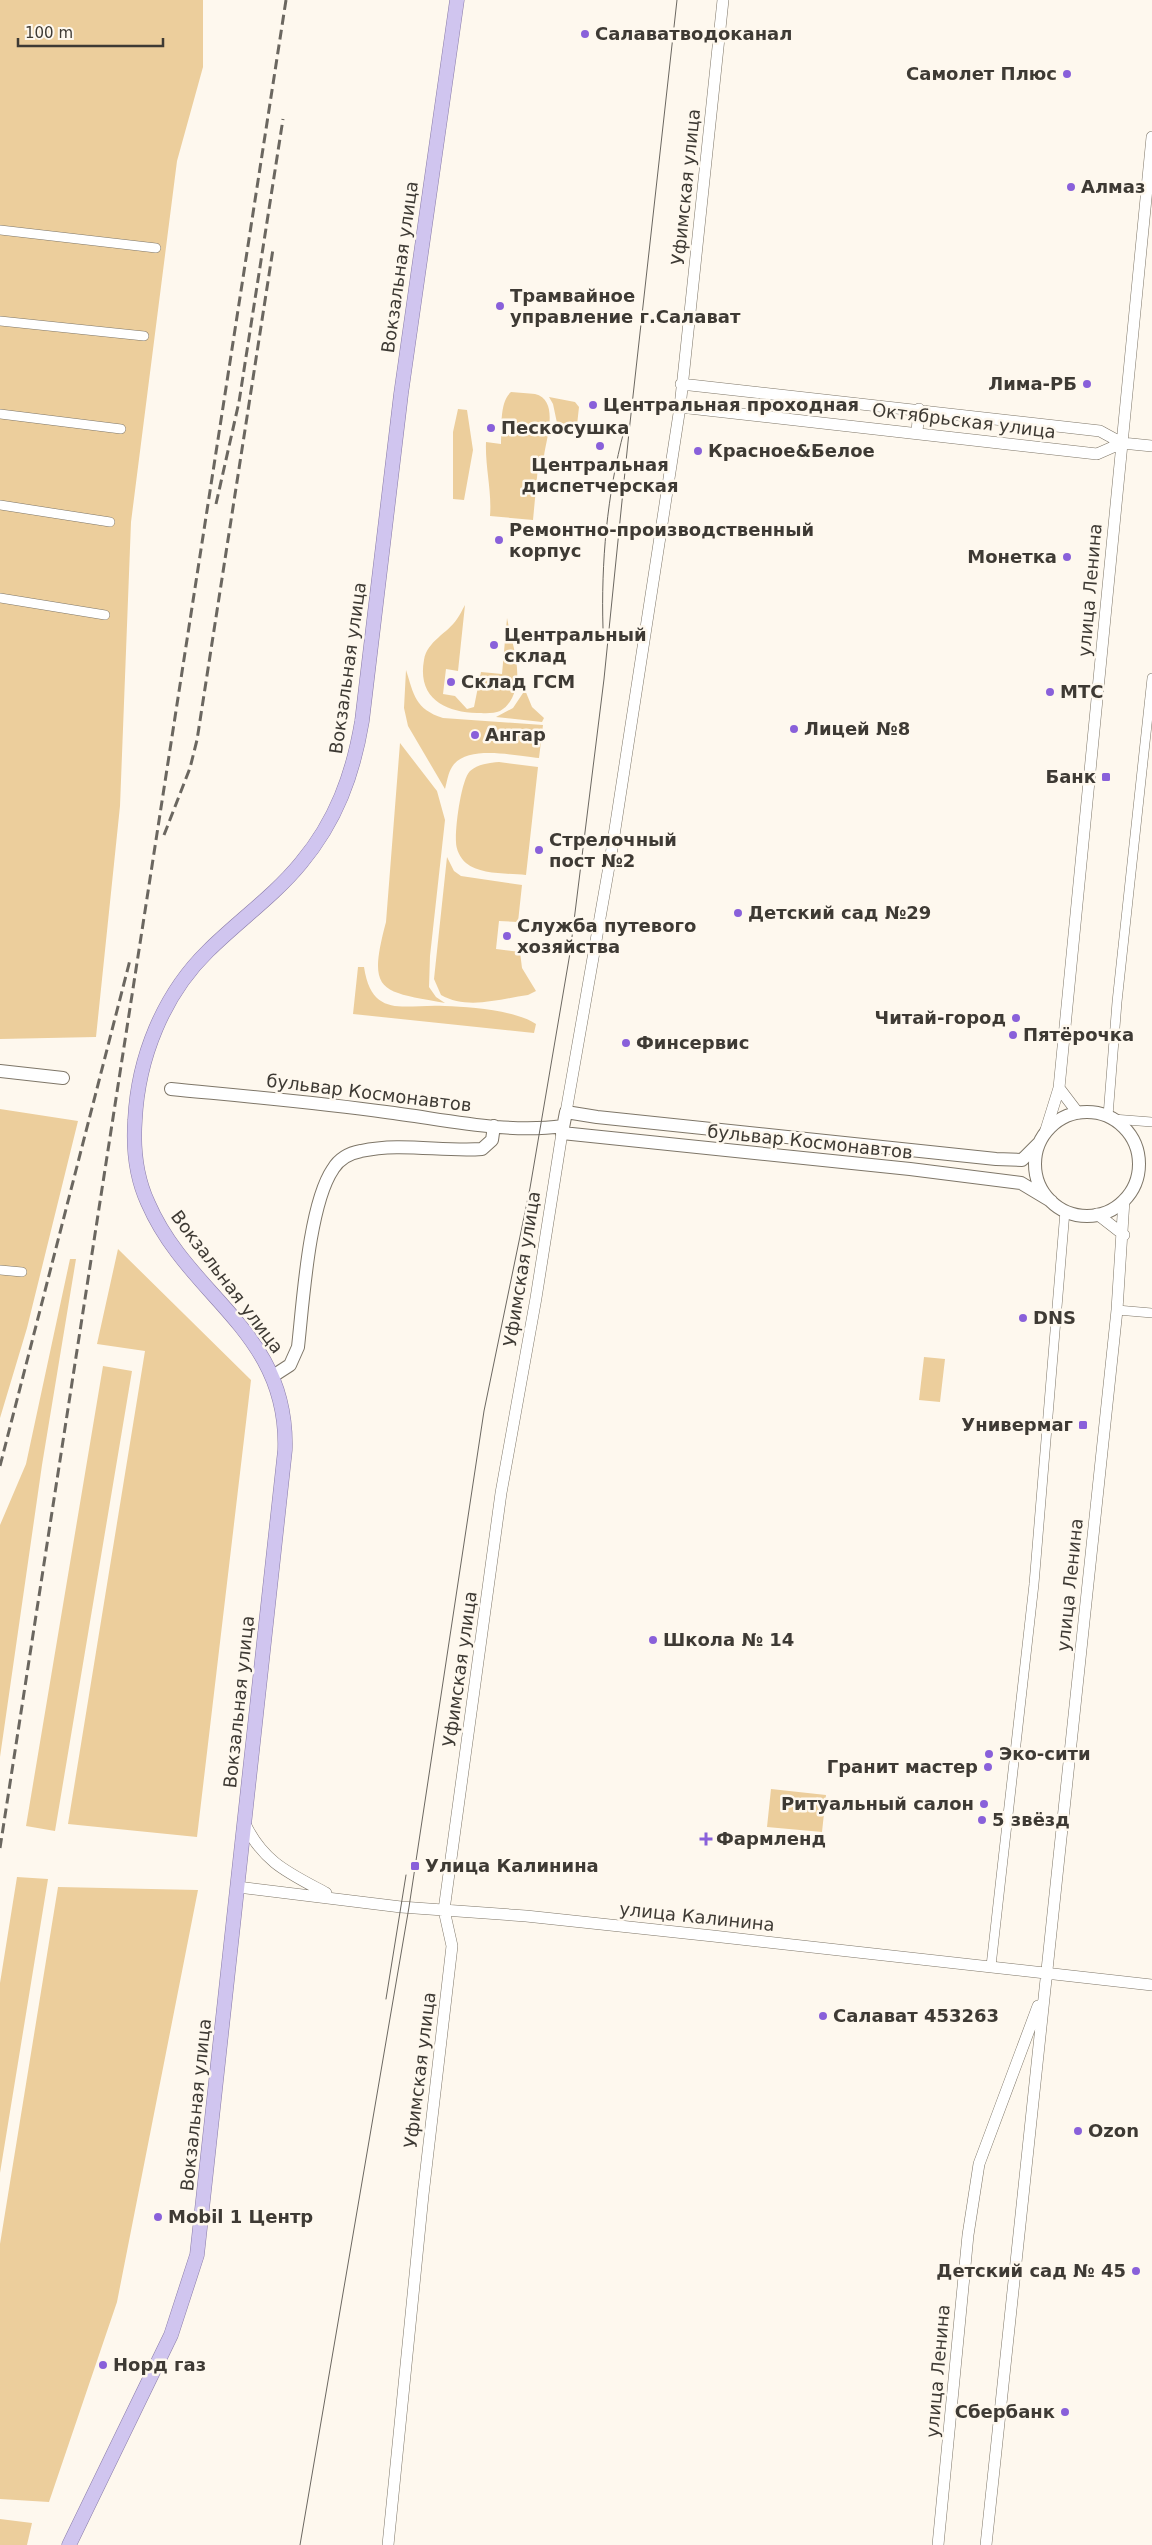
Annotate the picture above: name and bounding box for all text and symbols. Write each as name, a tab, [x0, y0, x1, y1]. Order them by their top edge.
scale bar	[18, 15, 162, 47]
place label: Салаватводоканал	[595, 23, 792, 44]
text: 100 m	[25, 24, 73, 42]
marker: Салаватводоканал	[579, 28, 591, 40]
place label: Самолет Плюс	[906, 63, 1057, 84]
marker: Самолет Плюс	[1061, 68, 1073, 80]
street label: Уфимская улица	[667, 108, 704, 266]
place label: Алмаз	[1081, 176, 1145, 197]
street label: Вокзальная улица	[377, 180, 422, 354]
marker: Алмаз	[1065, 181, 1077, 193]
place label: Трамвайное управление г.Салават	[510, 285, 741, 327]
marker: Трамвайное управление г.Салават	[494, 300, 506, 312]
place label: Лима-РБ	[988, 373, 1077, 394]
marker: Лима-РБ	[1081, 378, 1093, 390]
place label: Центральная проходная	[603, 394, 859, 415]
marker: Центральная проходная	[587, 399, 599, 411]
street label: Октябрьская улица	[871, 399, 1057, 442]
place label: Пескосушка	[501, 417, 629, 438]
marker: Пескосушка	[485, 422, 497, 434]
marker: Центральная диспетчерская	[594, 440, 606, 452]
place label: Красное&Белое	[708, 440, 875, 461]
marker: Красное&Белое	[692, 445, 704, 457]
place label: Центральная диспетчерская	[522, 454, 678, 496]
place label: Ремонтно-производственный корпус	[509, 519, 814, 561]
street label: улица Ленина	[1073, 522, 1106, 657]
marker: Ремонтно-производственный корпус	[493, 534, 505, 546]
place label: Монетка	[967, 546, 1057, 567]
marker: Монетка	[1061, 551, 1073, 563]
street label: Вокзальная улица	[325, 581, 370, 755]
place label: Центральный склад	[504, 624, 647, 666]
marker: Центральный склад	[488, 639, 500, 651]
place label: Склад ГСМ	[461, 671, 575, 692]
marker: Склад ГСМ	[445, 676, 457, 688]
place label: МТС	[1060, 681, 1103, 702]
marker: МТС	[1044, 686, 1056, 698]
place label: Лицей №8	[804, 718, 910, 739]
marker: Лицей №8	[788, 723, 800, 735]
place label: Ангар	[485, 724, 546, 745]
marker: Ангар	[469, 729, 481, 741]
place label: Банк	[1045, 766, 1096, 787]
marker: Банк	[1100, 771, 1112, 783]
place label: Стрелочный пост №2	[549, 829, 677, 871]
marker: Стрелочный пост №2	[533, 844, 545, 856]
place label: Детский сад №29	[748, 902, 931, 923]
marker: Детский сад №29	[732, 907, 744, 919]
place label: Служба путевого хозяйства	[517, 915, 696, 957]
marker: Служба путевого хозяйства	[501, 930, 513, 942]
place label: Читай-город	[875, 1007, 1006, 1028]
marker: Читай-город	[1010, 1012, 1022, 1024]
place label: Пятёрочка	[1023, 1024, 1134, 1045]
marker: Пятёрочка	[1007, 1029, 1019, 1041]
place label: Финсервис	[636, 1032, 749, 1053]
marker: Финсервис	[620, 1037, 632, 1049]
street label: бульвар Космонавтов	[265, 1070, 473, 1116]
street label: бульвар Космонавтов	[706, 1120, 914, 1163]
street label: Уфимская улица	[499, 1190, 544, 1348]
street label: Вокзальная улица	[167, 1206, 288, 1357]
place label: DNS	[1033, 1307, 1076, 1328]
marker: DNS	[1017, 1312, 1029, 1324]
place label: Универмаг	[961, 1414, 1073, 1435]
marker: Универмаг	[1077, 1419, 1089, 1431]
street label: улица Ленина	[1052, 1517, 1087, 1653]
street label: Уфимская улица	[438, 1590, 481, 1748]
street label: Вокзальная улица	[219, 1615, 258, 1789]
place label: Школа № 14	[663, 1629, 794, 1650]
marker: Школа № 14	[647, 1634, 659, 1646]
place label: Эко-сити	[999, 1743, 1091, 1764]
marker: Эко-сити	[983, 1748, 995, 1760]
place label: Гранит мастер	[827, 1756, 978, 1777]
marker: Гранит мастер	[982, 1761, 994, 1773]
place label: Ритуальный салон	[781, 1793, 974, 1814]
marker: Ритуальный салон	[978, 1798, 990, 1810]
place label: 5 звёзд	[992, 1809, 1070, 1830]
marker: 5 звёзд	[976, 1814, 988, 1826]
place label: Фармленд	[716, 1828, 826, 1849]
marker: Фармленд	[700, 1833, 712, 1845]
place label: Улица Калинина	[425, 1855, 599, 1876]
marker: Улица Калинина	[409, 1860, 421, 1872]
street label: улица Калинина	[618, 1898, 776, 1935]
street label: Уфимская улица	[400, 1991, 439, 2149]
place label: Салават 453263	[833, 2005, 999, 2026]
marker: Салават 453263	[817, 2010, 829, 2022]
street label: Вокзальная улица	[176, 2018, 215, 2192]
place label: Ozon	[1088, 2120, 1139, 2141]
marker: Ozon	[1072, 2125, 1084, 2137]
place label: Mobil 1 Центр	[168, 2206, 313, 2227]
marker: Mobil 1 Центр	[152, 2211, 164, 2223]
place label: Детский сад № 45	[936, 2260, 1126, 2281]
marker: Детский сад № 45	[1130, 2265, 1142, 2277]
street label: улица Ленина	[921, 2303, 954, 2438]
place label: Норд газ	[113, 2354, 206, 2375]
marker: Норд газ	[97, 2359, 109, 2371]
place label: Сбербанк	[955, 2401, 1055, 2422]
marker: Сбербанк	[1059, 2406, 1071, 2418]

